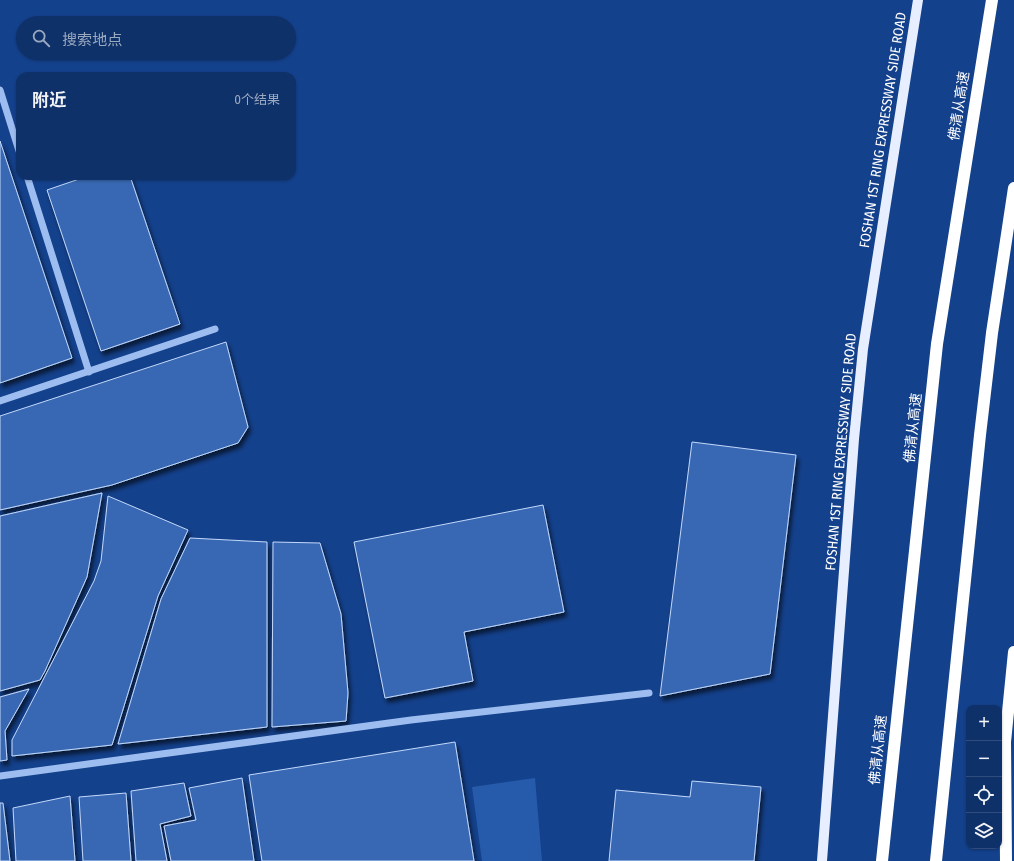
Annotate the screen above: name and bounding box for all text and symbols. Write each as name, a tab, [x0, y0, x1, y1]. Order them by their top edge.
street label: FOSHAN 1ST RING EXPRESSWAY SIDE ROAD	[856, 11, 910, 249]
search box	[16, 16, 296, 60]
icon: search	[30, 27, 52, 49]
text: 搜索地点	[62, 31, 122, 49]
street label: 佛清从高速	[945, 70, 973, 142]
text: 附近	[32, 90, 66, 111]
text: 0个结果	[234, 92, 280, 107]
street label: FOSHAN 1ST RING EXPRESSWAY SIDE ROAD	[822, 333, 860, 571]
street label: 佛清从高速	[901, 392, 925, 464]
map controls	[966, 705, 1002, 849]
button: +	[966, 705, 1002, 741]
street label: 佛清从高速	[866, 714, 890, 786]
button: −	[966, 741, 1002, 777]
button: locate	[966, 777, 1002, 813]
button: layers	[966, 813, 1002, 849]

